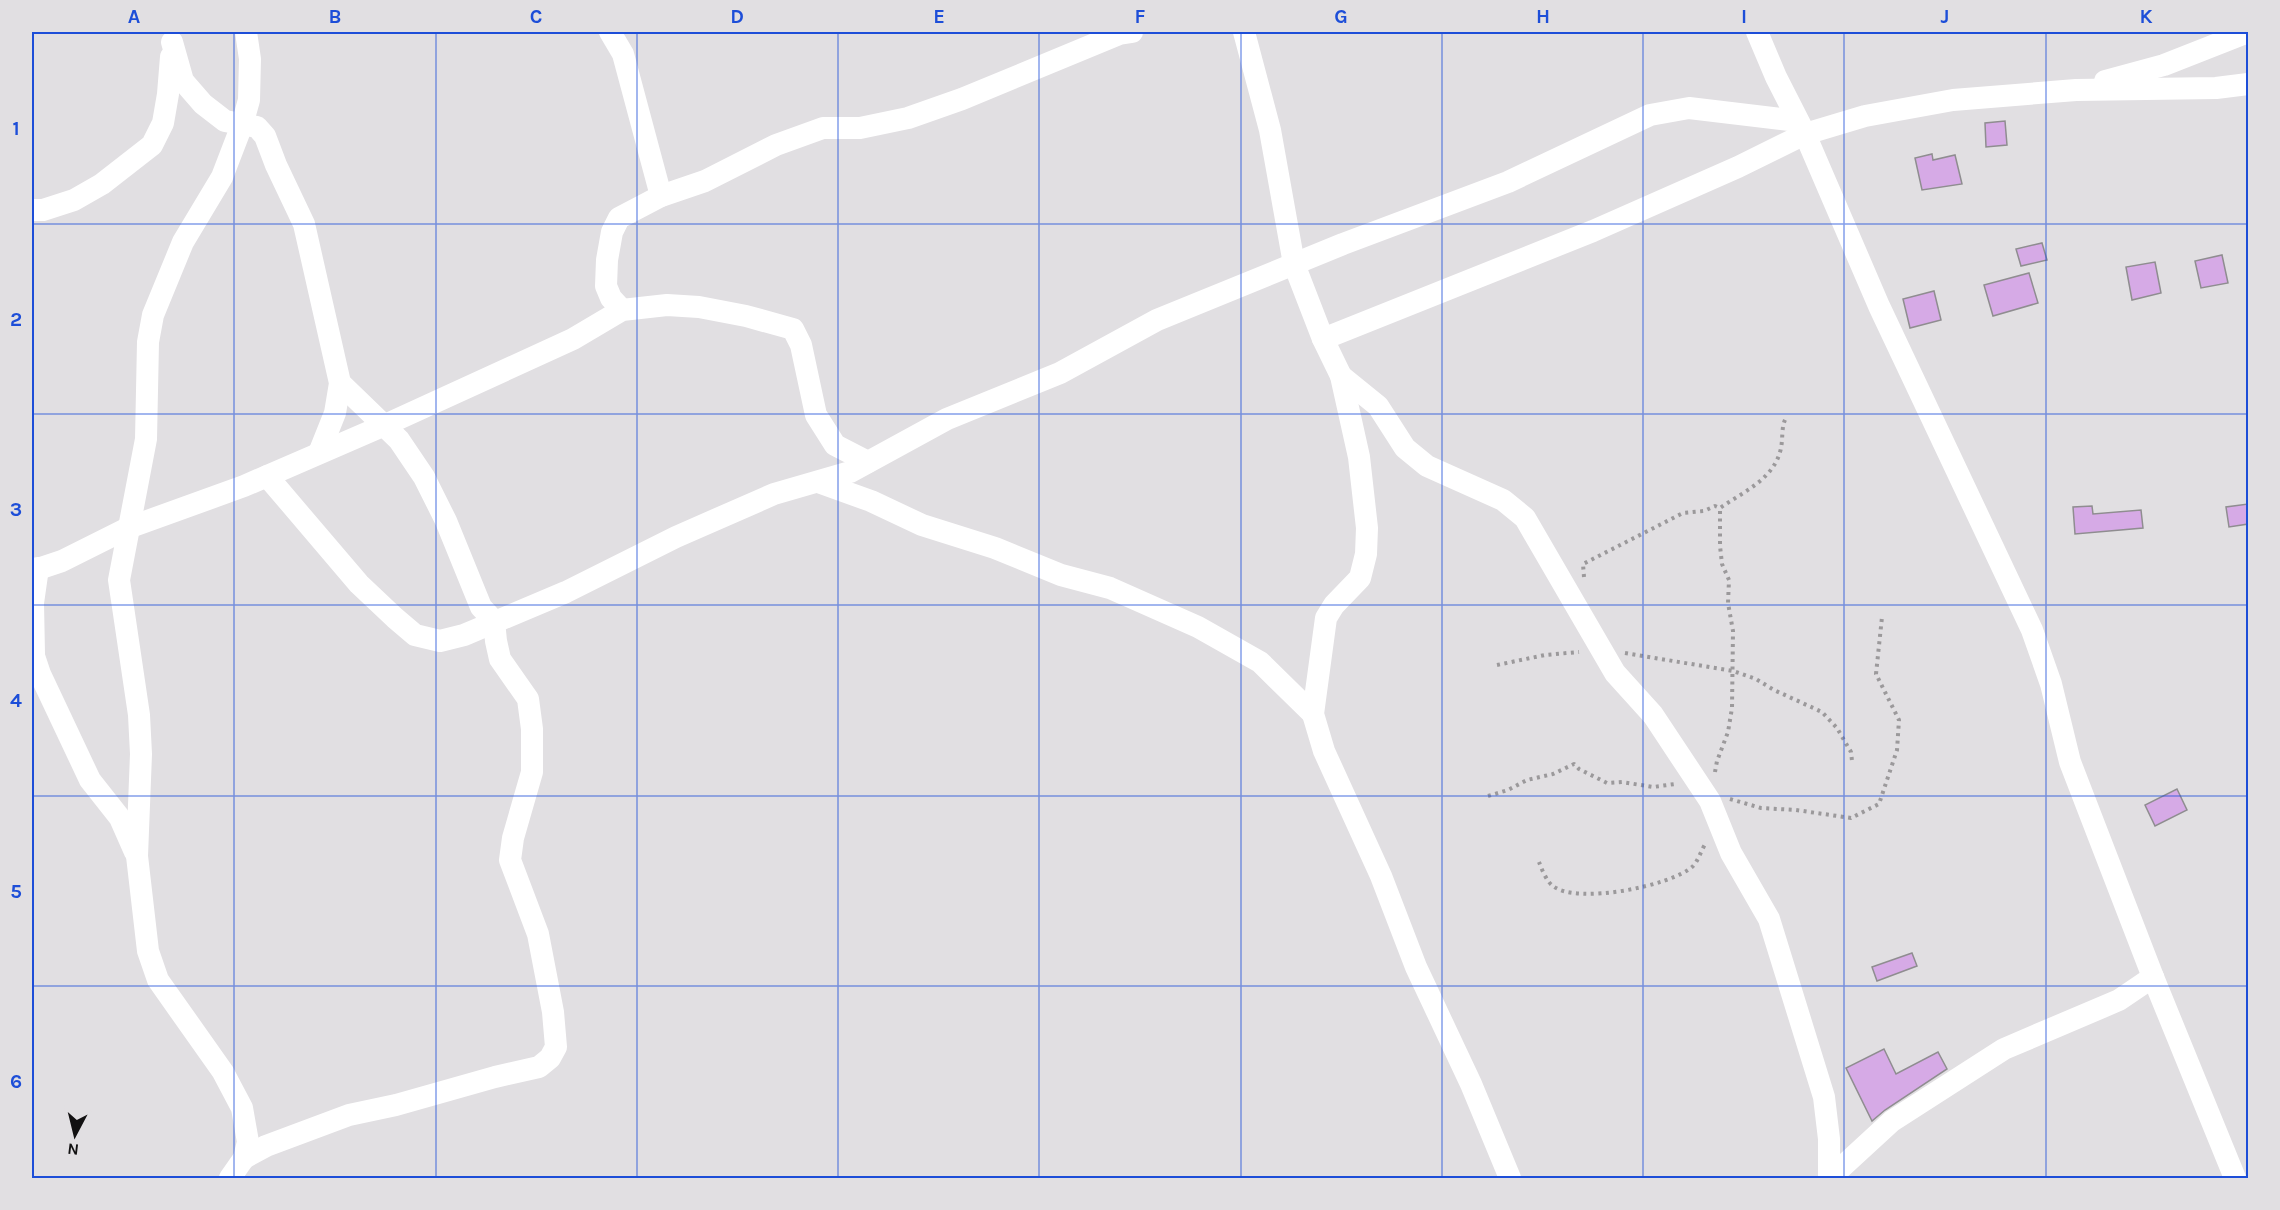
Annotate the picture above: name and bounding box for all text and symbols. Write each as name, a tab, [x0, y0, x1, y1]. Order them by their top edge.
text: A	[128, 5, 141, 28]
text: B	[329, 5, 341, 28]
text: C	[530, 5, 542, 28]
text: D	[730, 5, 744, 28]
text: E	[933, 5, 945, 28]
text: F	[1135, 5, 1146, 28]
text: G	[1334, 5, 1348, 28]
text: H	[1536, 5, 1550, 28]
text: I	[1741, 5, 1747, 28]
text: J	[1941, 5, 1949, 28]
text: K	[2139, 5, 2153, 28]
text: 1	[12, 117, 20, 140]
text: 2	[10, 308, 22, 331]
text: 3	[10, 498, 22, 521]
text: 4	[10, 689, 22, 712]
text: 5	[10, 880, 22, 903]
text: 6	[10, 1070, 22, 1093]
north arrow	[45, 1105, 105, 1165]
text: N	[66, 1139, 80, 1160]

